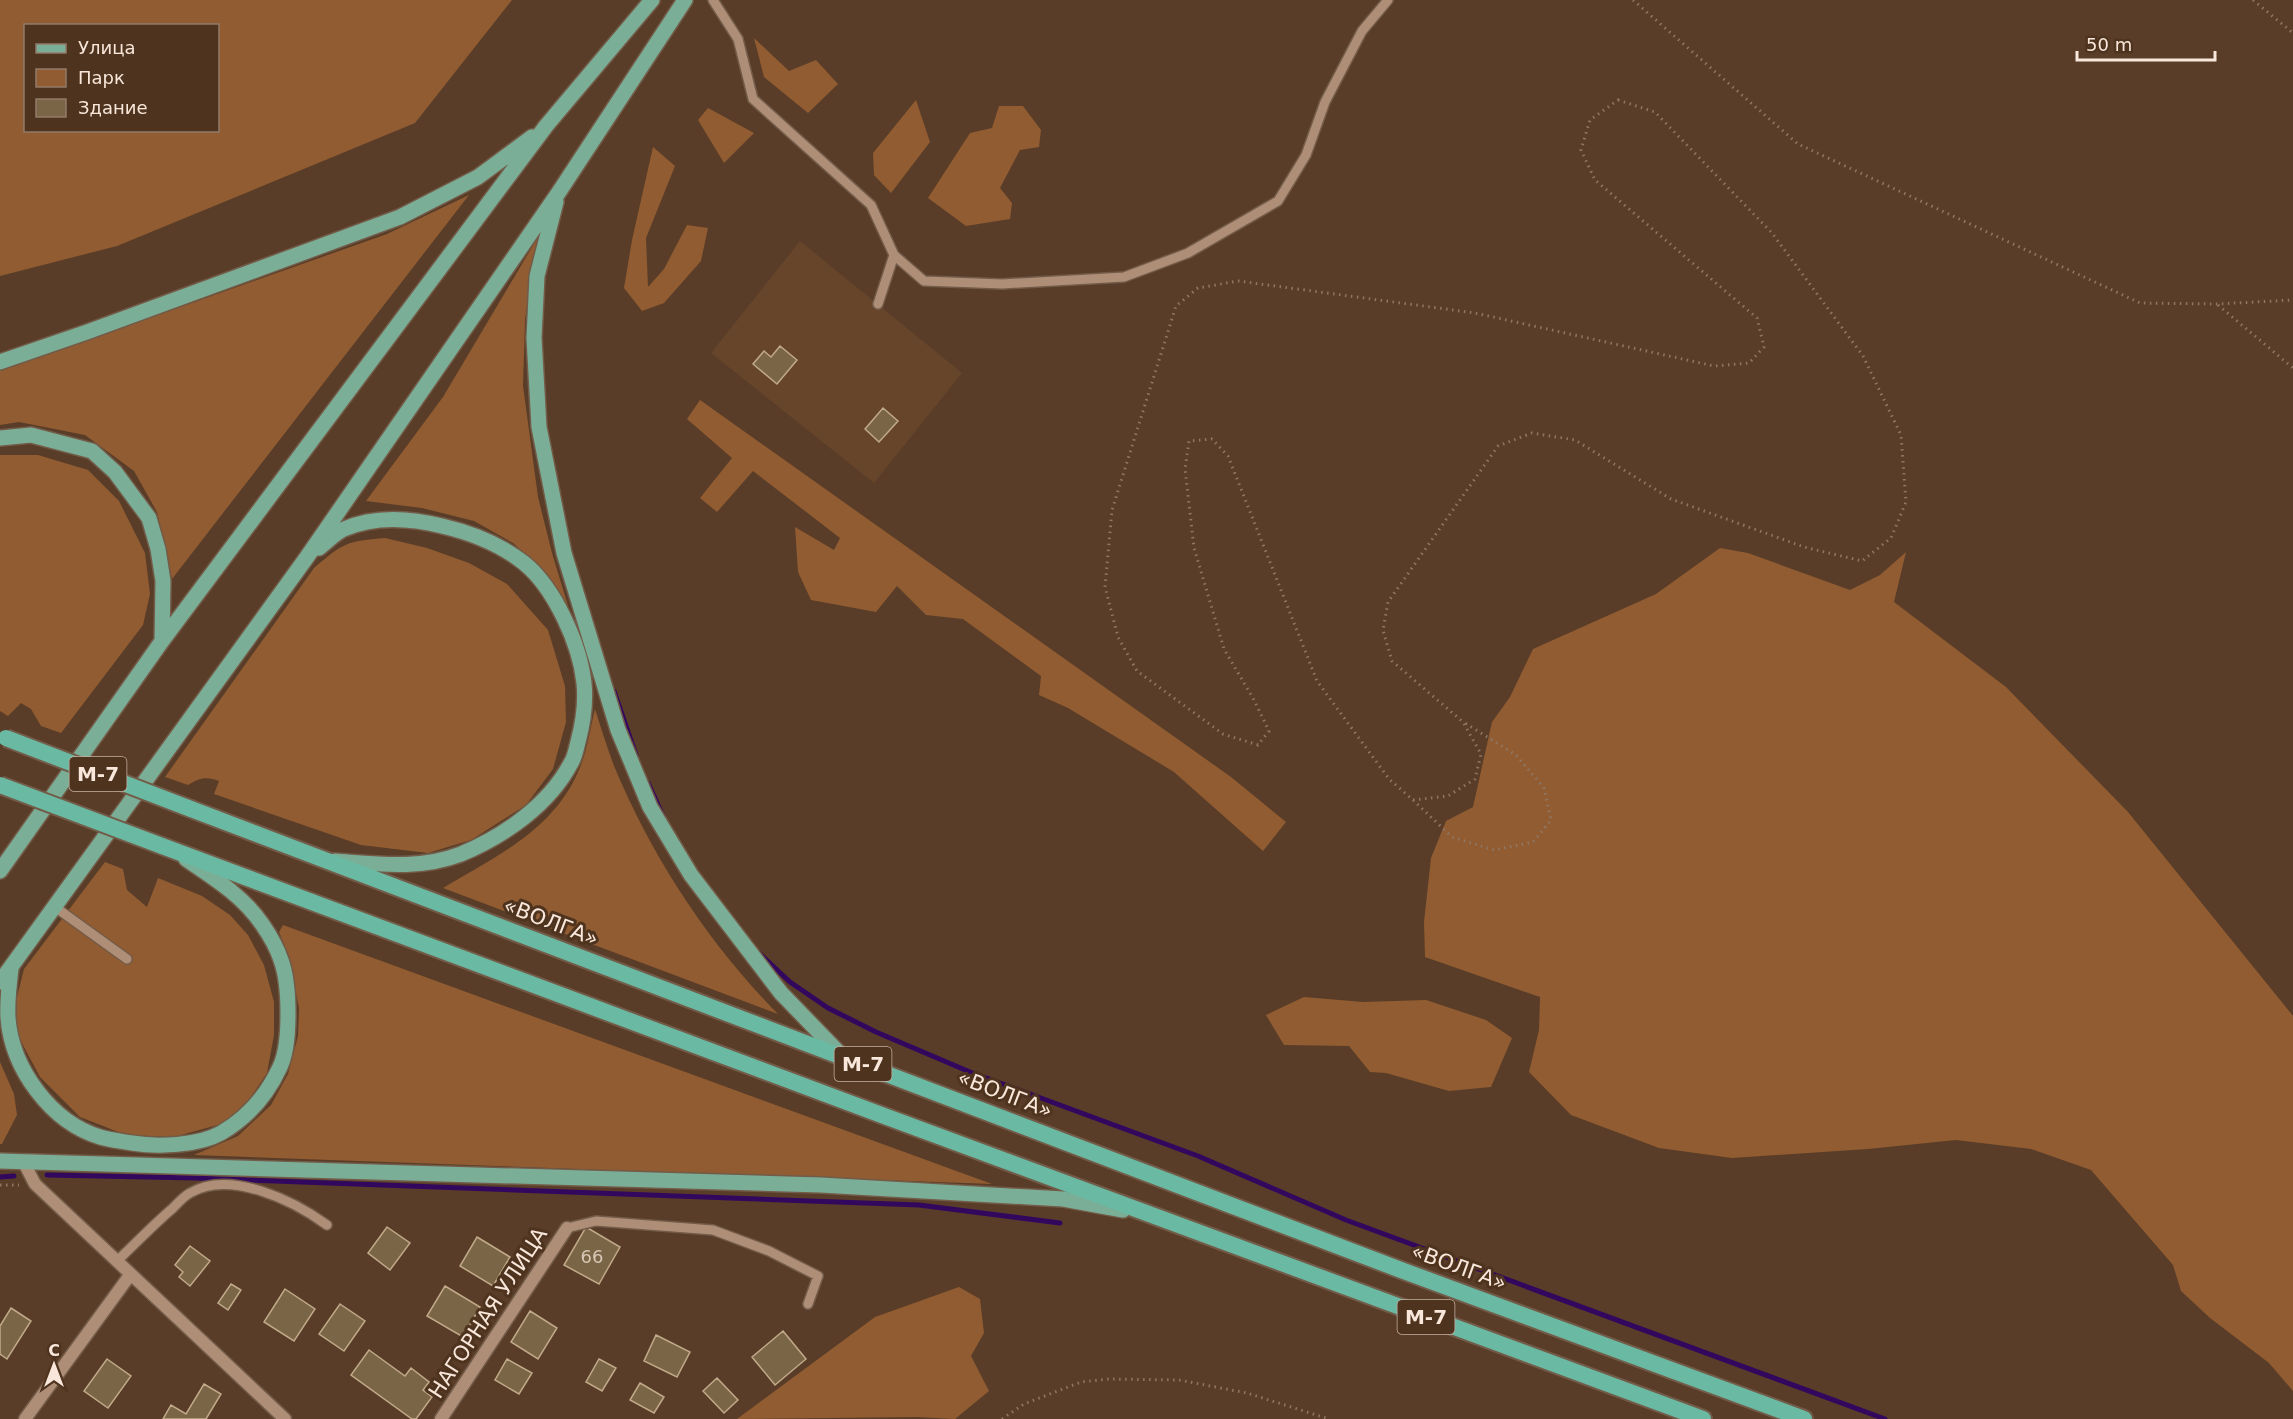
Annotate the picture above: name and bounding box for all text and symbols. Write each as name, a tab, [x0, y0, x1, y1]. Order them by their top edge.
legend	[24, 24, 219, 132]
scale bar	[2077, 24, 2215, 62]
text: 50 m	[2086, 34, 2132, 55]
text: Улица	[78, 37, 135, 58]
text: Парк	[78, 67, 125, 88]
text: Здание	[78, 97, 148, 118]
road number: М-7	[70, 757, 126, 791]
street label: «ВОЛГА»	[500, 893, 602, 951]
road number: М-7	[834, 1047, 892, 1081]
street label: «ВОЛГА»	[954, 1065, 1056, 1123]
street label: НАГОРНАЯ УЛИЦА	[424, 1223, 552, 1403]
street label: «ВОЛГА»	[1408, 1239, 1510, 1295]
house number: 66	[581, 1246, 603, 1267]
road number: М-7	[1398, 1300, 1454, 1334]
north arrow	[24, 1335, 84, 1395]
text: С	[48, 1341, 60, 1360]

